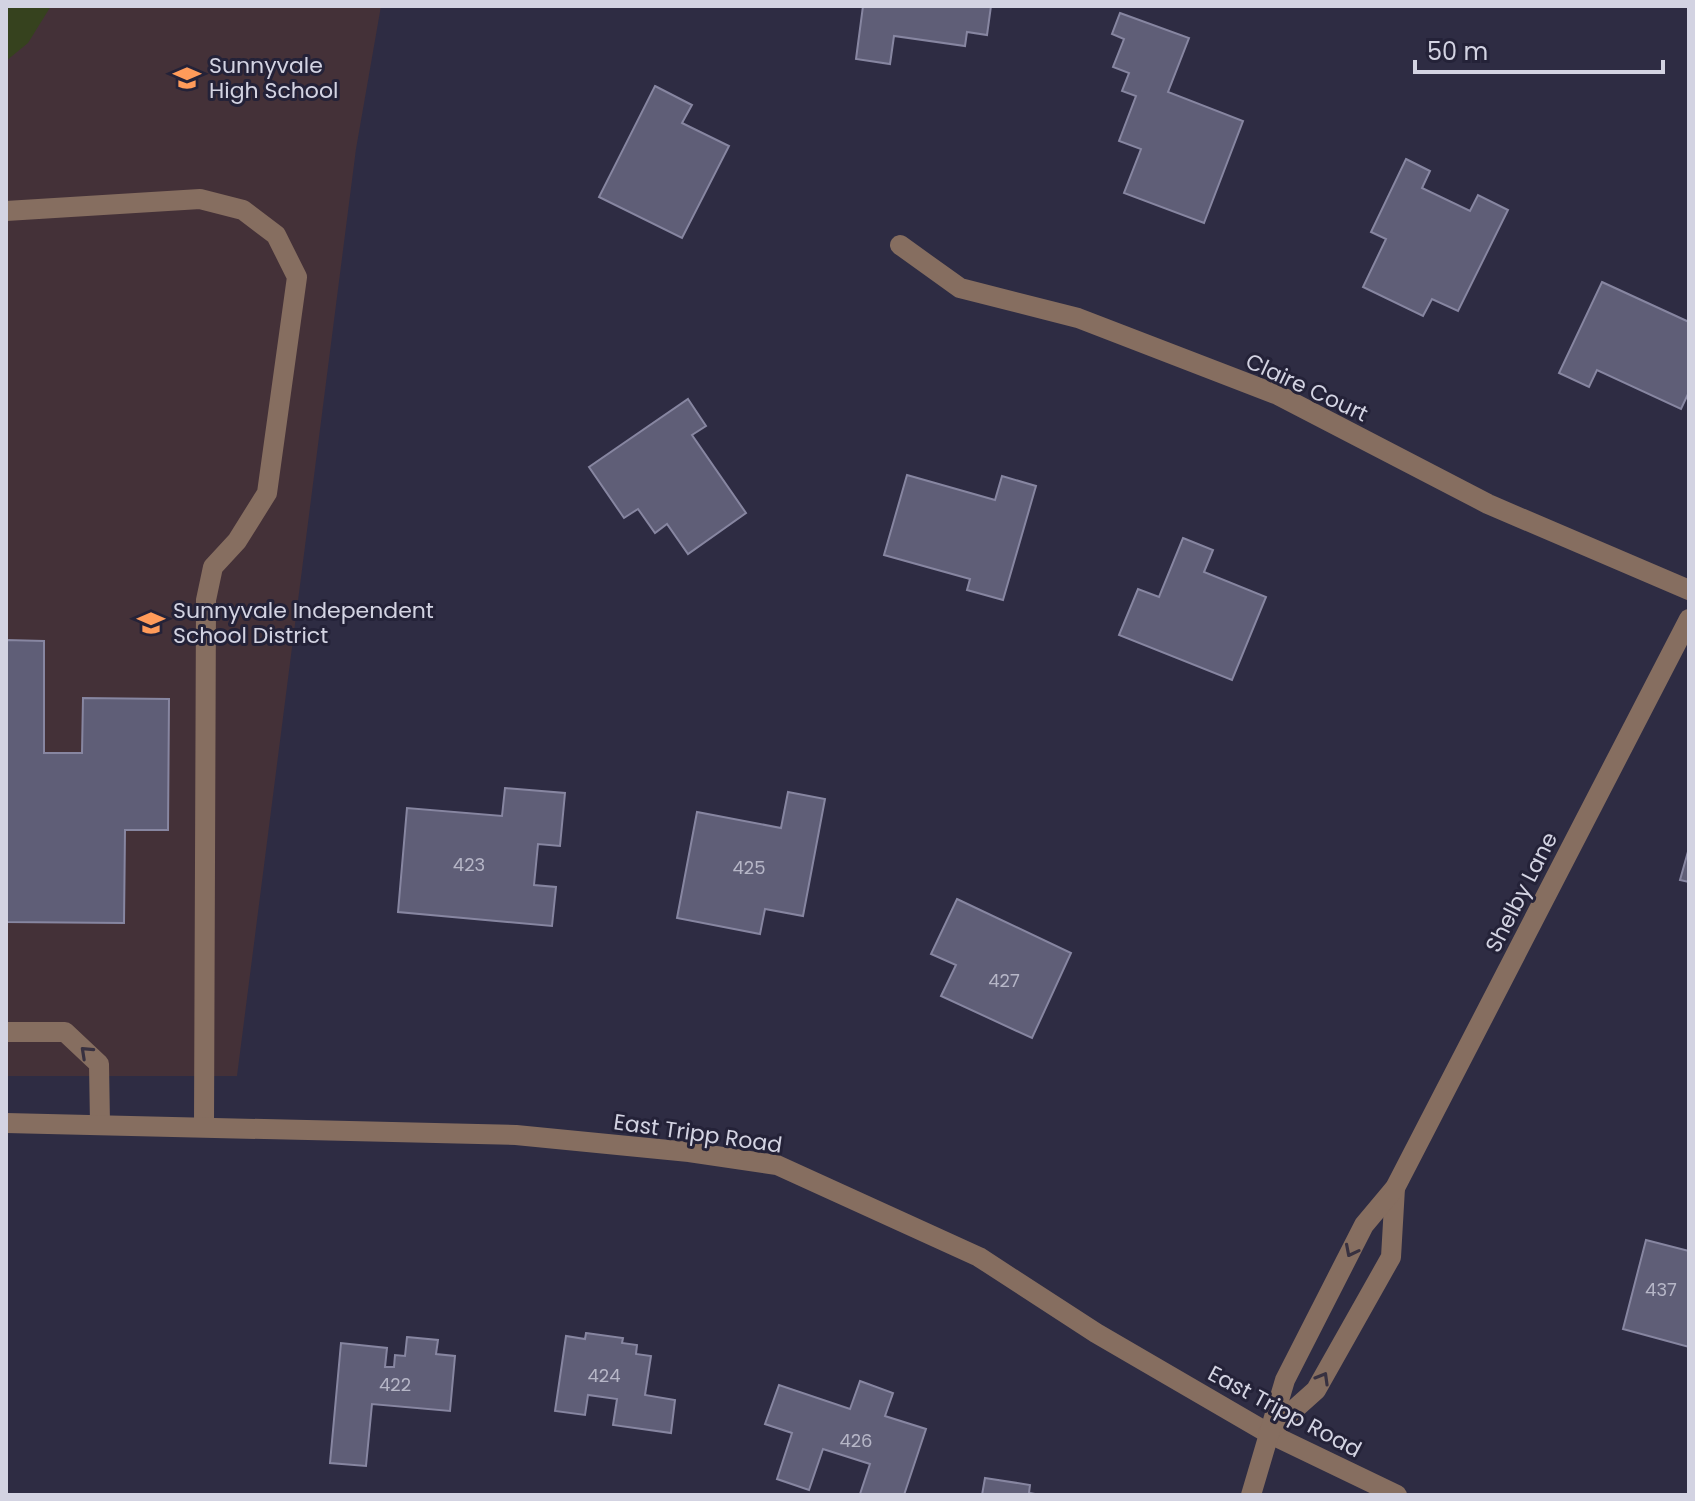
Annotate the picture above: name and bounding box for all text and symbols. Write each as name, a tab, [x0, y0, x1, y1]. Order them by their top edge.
scale bar	[1415, 24, 1663, 74]
text: 50 m	[1427, 35, 1488, 68]
place label: Sunnyvale High School	[209, 50, 338, 106]
school or university icon: Sunnyvale High School	[172, 63, 202, 93]
street label: Claire Court	[1241, 346, 1373, 429]
place label: Sunnyvale Independent School District	[173, 595, 434, 651]
school or university icon: Sunnyvale Independent School District	[136, 608, 166, 638]
street label: Shelby Lane	[1478, 827, 1565, 958]
house number: 423	[453, 852, 485, 877]
house number: 425	[733, 855, 765, 880]
house number: 427	[988, 968, 1020, 993]
one-way arrow	[81, 1046, 95, 1061]
street label: East Tripp Road	[612, 1106, 784, 1161]
one-way arrow	[1345, 1243, 1360, 1258]
house number: 437	[1645, 1277, 1677, 1302]
street label: East Tripp Road	[1202, 1358, 1367, 1465]
house number: 424	[588, 1363, 621, 1388]
house number: 422	[379, 1372, 411, 1397]
one-way arrow	[1313, 1372, 1329, 1387]
house number: 426	[839, 1428, 873, 1453]

